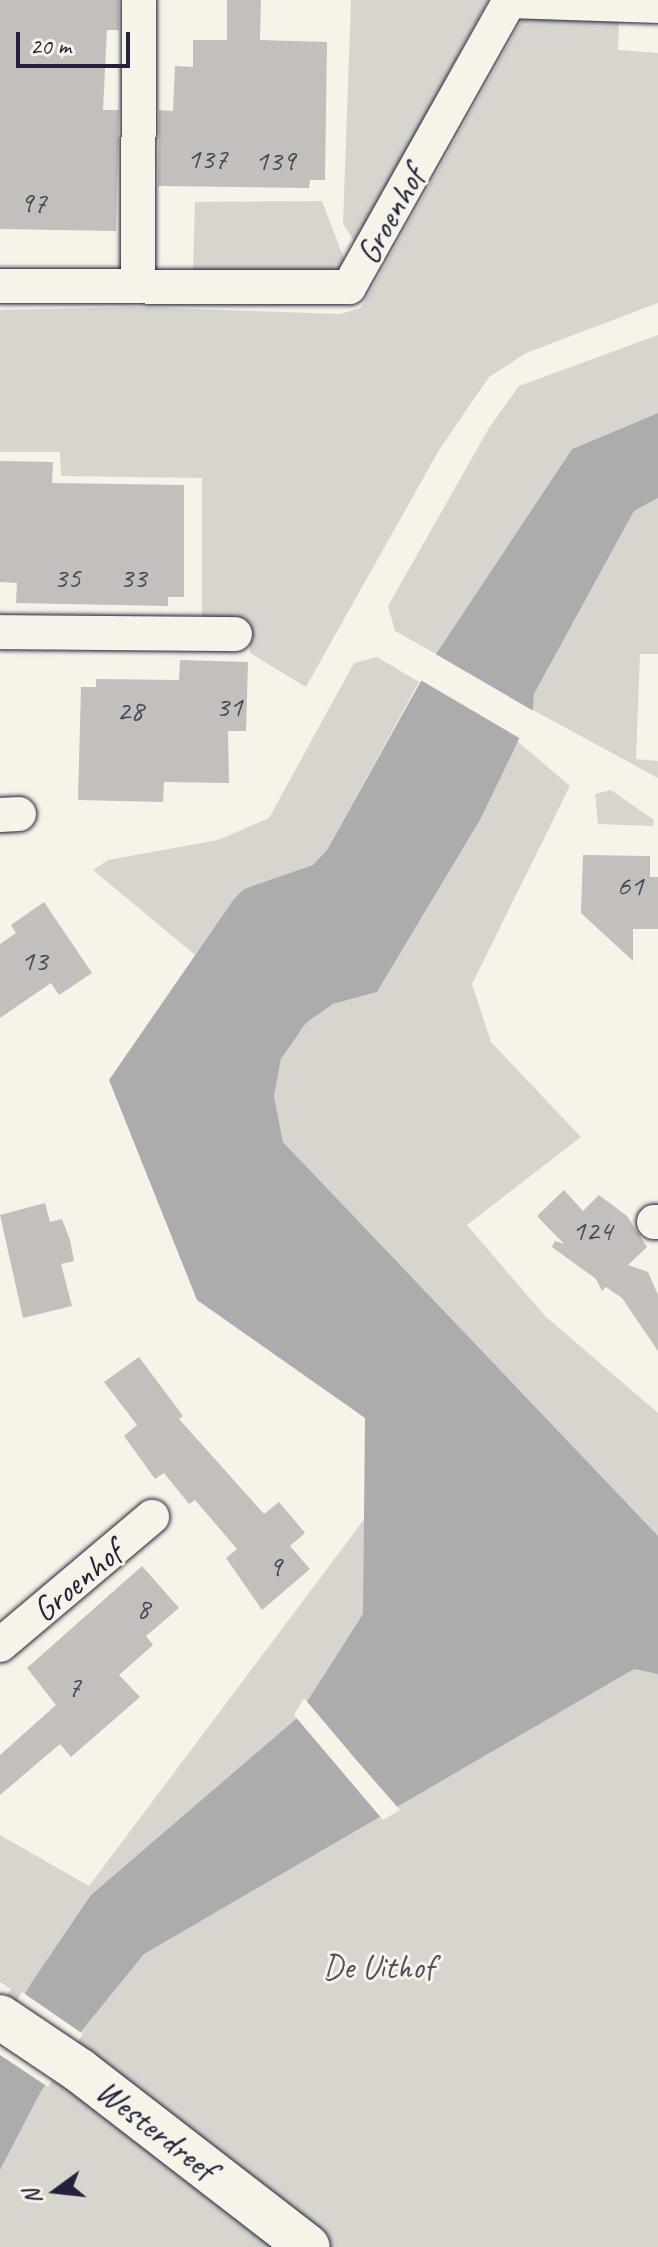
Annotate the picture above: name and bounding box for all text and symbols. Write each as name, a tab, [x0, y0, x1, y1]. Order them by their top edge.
scale bar	[20, 16, 134, 66]
text: 20 m	[30, 31, 71, 61]
house number: 137	[187, 140, 227, 176]
house number: 139	[255, 142, 295, 178]
street label: Groenhof	[347, 159, 433, 271]
house number: 97	[20, 184, 46, 220]
house number: 35	[54, 559, 80, 595]
house number: 33	[120, 559, 146, 595]
house number: 31	[216, 688, 242, 724]
house number: 28	[117, 692, 143, 728]
house number: 61	[617, 867, 643, 903]
house number: 13	[21, 942, 47, 978]
house number: 124	[572, 1212, 612, 1248]
street label: Groenhof	[24, 1532, 130, 1630]
house number: 9	[268, 1548, 282, 1584]
house number: 8	[136, 1590, 150, 1626]
house number: 7	[67, 1668, 81, 1704]
park label: De Uithof	[322, 1947, 434, 1987]
street label: Westerdreef	[88, 2070, 224, 2188]
north arrow	[16, 2151, 96, 2231]
text: N	[18, 2187, 48, 2207]

